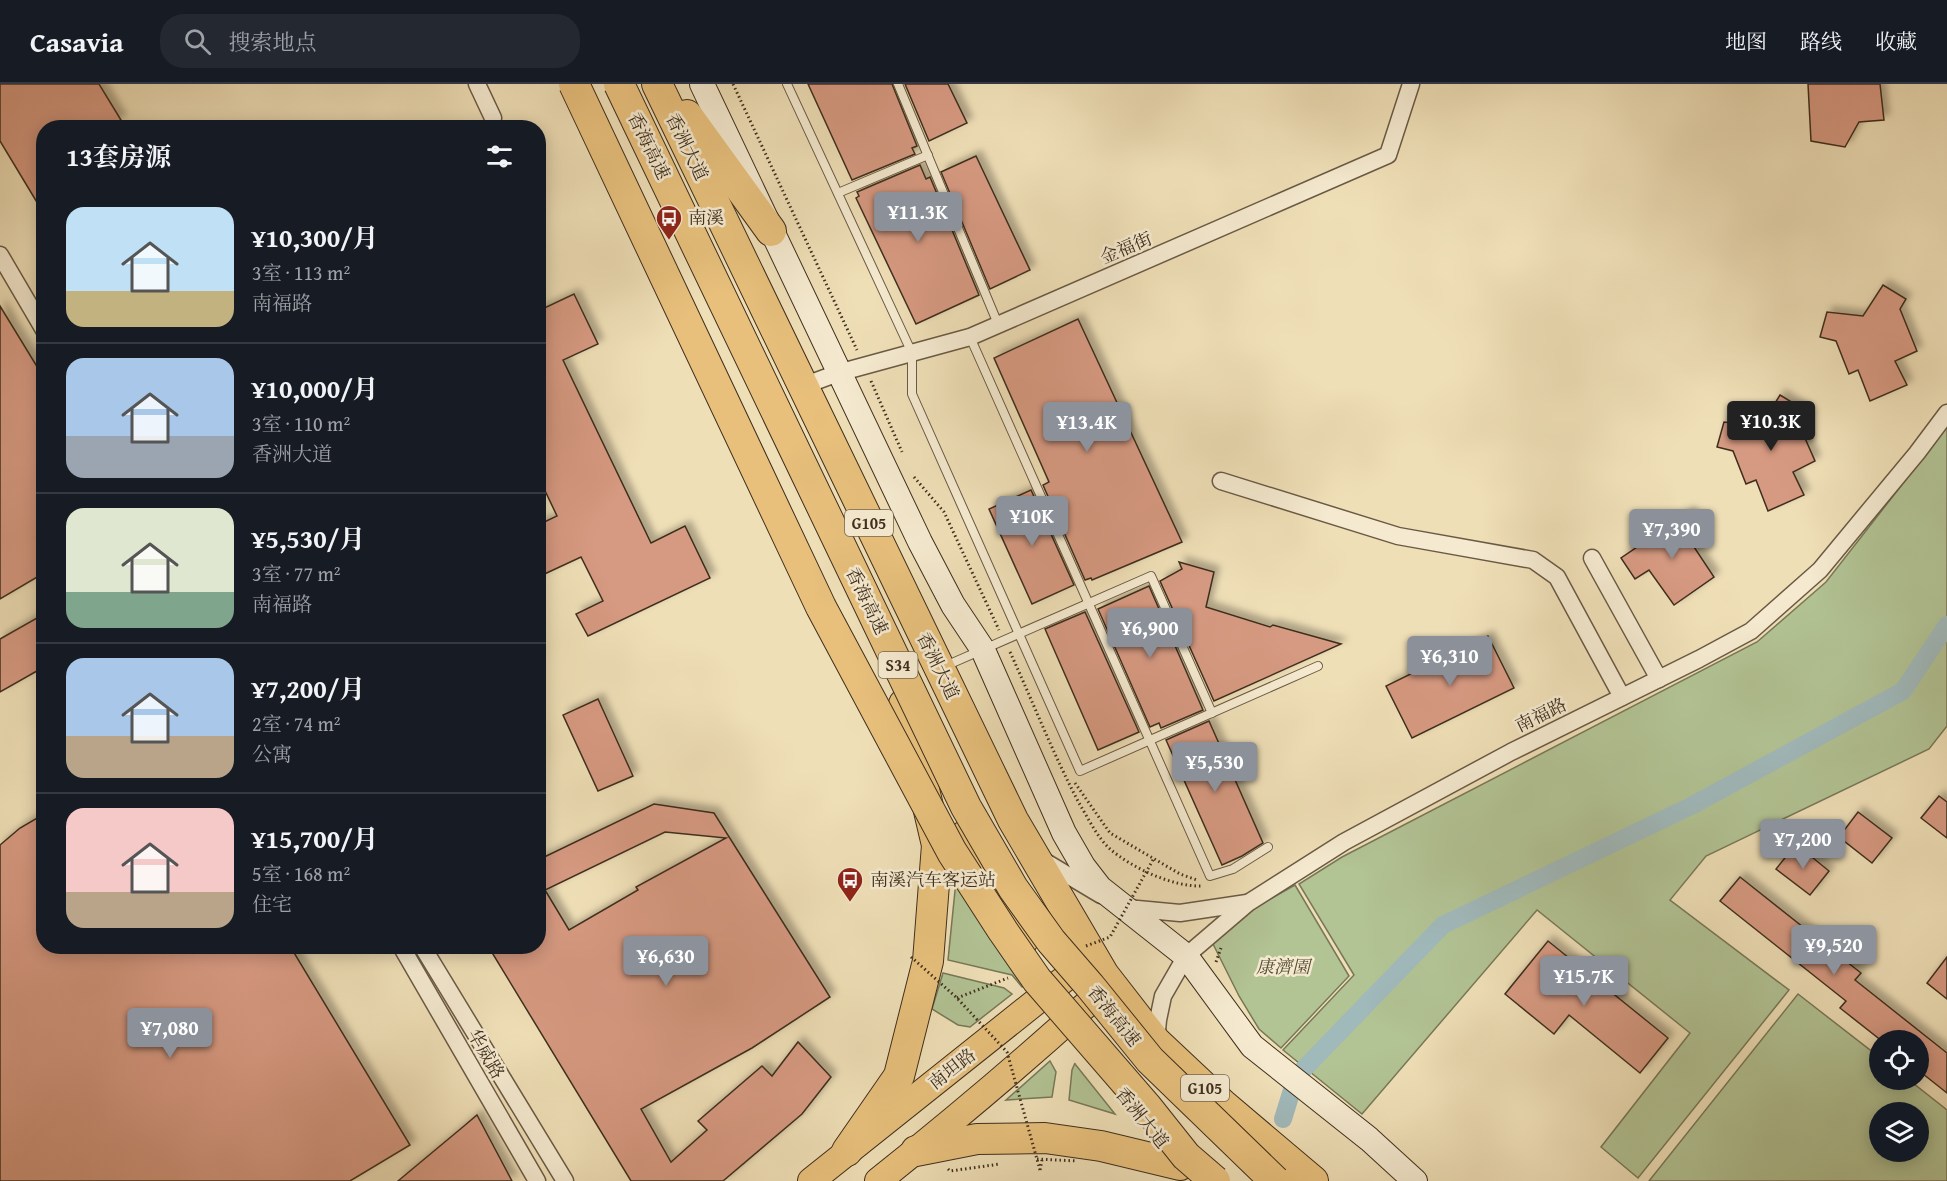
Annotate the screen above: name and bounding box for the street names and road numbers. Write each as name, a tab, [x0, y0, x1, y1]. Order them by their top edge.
street label: 香海高速	[622, 108, 677, 184]
street label: 香洲大道	[660, 109, 715, 185]
street label: 金福街	[1096, 225, 1156, 271]
road number: G105	[845, 510, 893, 536]
street label: 香海高速	[840, 563, 895, 639]
street label: 香洲大道	[911, 628, 966, 704]
road number: S34	[878, 652, 918, 678]
street label: 南福路	[1511, 691, 1571, 739]
street label: 香海高速	[1081, 979, 1148, 1052]
street label: 华威路	[461, 1024, 512, 1084]
street label: 南坦路	[922, 1041, 981, 1096]
road number: G105	[1181, 1075, 1229, 1101]
street label: 香洲大道	[1109, 1081, 1176, 1154]

